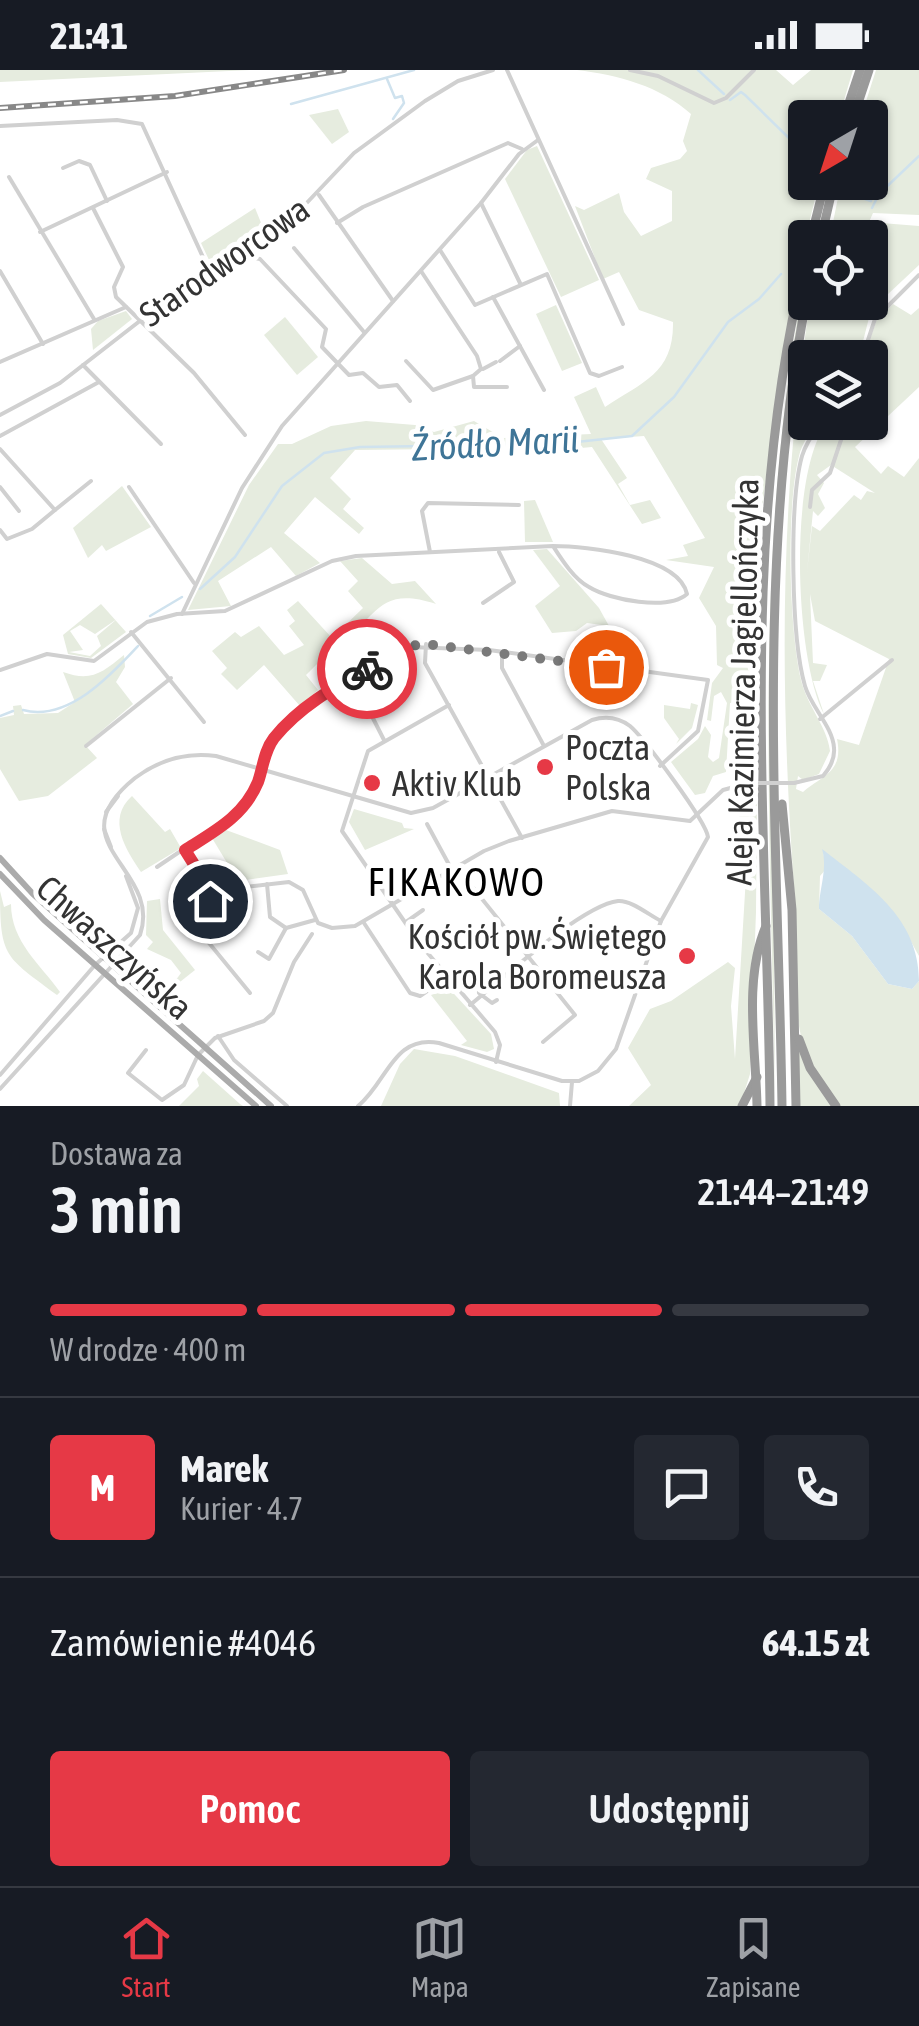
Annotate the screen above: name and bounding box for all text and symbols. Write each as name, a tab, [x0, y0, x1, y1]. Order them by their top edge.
text: 21:41	[50, 14, 128, 57]
north arrow	[788, 100, 888, 200]
map controls	[788, 100, 888, 440]
street label: Starodworcowa	[132, 188, 316, 334]
button: locate	[788, 220, 888, 320]
button: layers	[788, 340, 888, 440]
water label: Źródło Marii	[410, 417, 580, 469]
street label: Aleja Kazimierza Jagiellończyka	[718, 478, 766, 886]
courier	[317, 619, 417, 719]
pin	[564, 625, 649, 710]
icon: bag	[579, 640, 634, 695]
icon: bike	[340, 642, 395, 697]
place label: Poczta Polska	[565, 727, 652, 807]
marker: Poczta Polska	[534, 756, 556, 778]
place label: Aktiv Klub	[392, 763, 522, 803]
marker: Aktiv Klub	[361, 772, 383, 794]
pin	[168, 859, 253, 944]
district label: FIKAKOWO	[368, 859, 546, 904]
street label: Chwaszczyńska	[29, 867, 201, 1027]
icon: home	[183, 874, 238, 929]
place label: Kościół pw. Świętego Karola Boromeusza	[408, 916, 667, 996]
marker: Kościół pw. Świętego Karola Boromeusza	[676, 945, 698, 967]
text: Dostawa za	[50, 1135, 183, 1172]
text: 21:44–21:49	[697, 1170, 869, 1213]
text: 3 min	[50, 1172, 183, 1247]
text: W drodze · 400 m	[50, 1331, 246, 1368]
button: chat	[634, 1435, 739, 1540]
button: phone	[764, 1435, 869, 1540]
text: Marek	[180, 1447, 268, 1490]
text: M	[90, 1466, 115, 1509]
text: Kurier · 4.7	[180, 1490, 303, 1527]
text: Zamówienie #4046	[50, 1621, 316, 1664]
text: 64.15 zł	[762, 1621, 869, 1664]
button: Pomoc	[50, 1751, 450, 1866]
button: Udostępnij	[470, 1751, 869, 1866]
tab: Start	[119, 1911, 174, 2003]
tab: Mapa	[411, 1911, 469, 2003]
tab: Zapisane	[706, 1911, 800, 2003]

